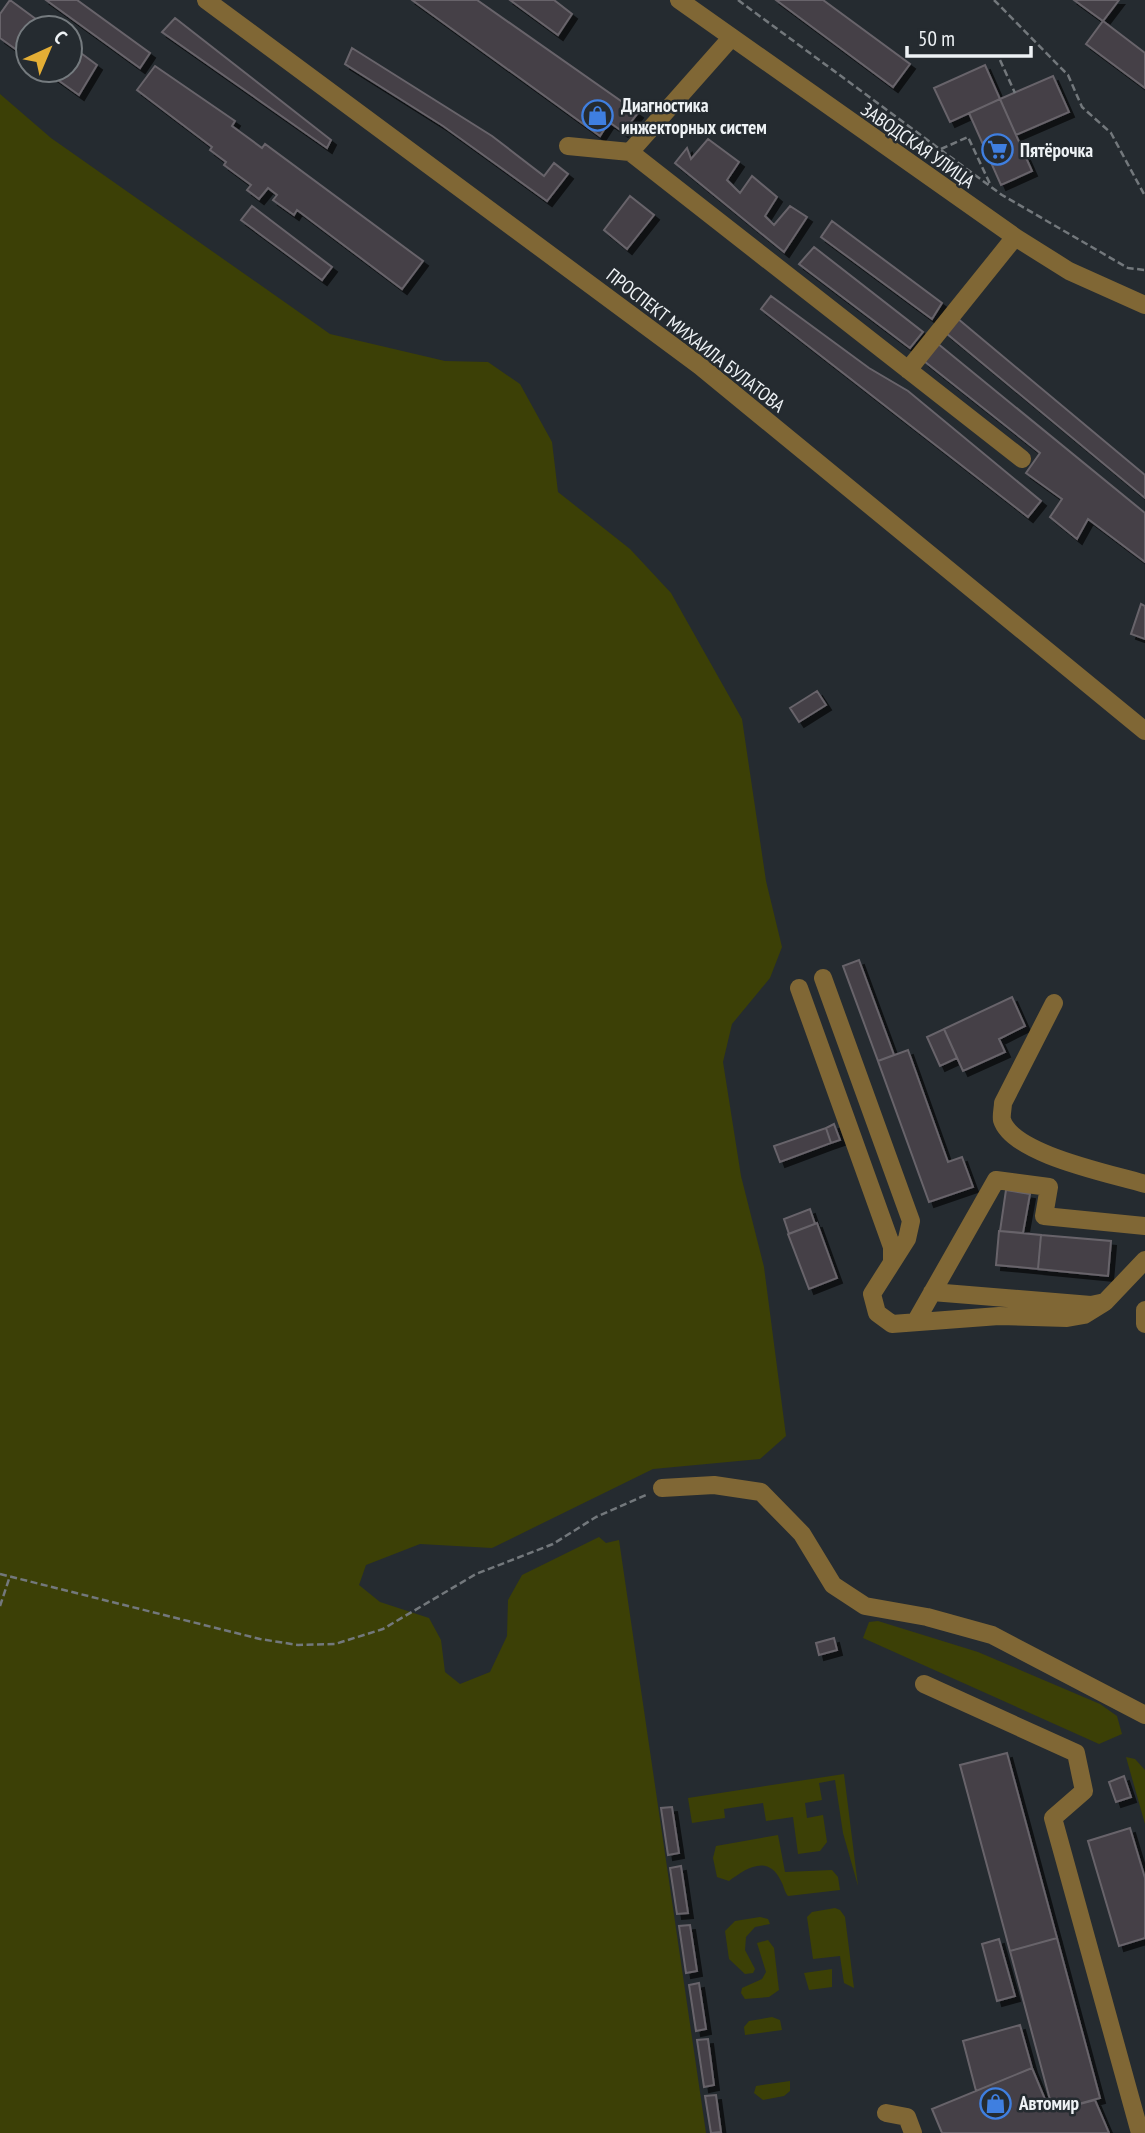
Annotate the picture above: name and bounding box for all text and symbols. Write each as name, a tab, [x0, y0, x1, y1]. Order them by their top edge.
north arrow	[14, 14, 84, 84]
scale bar	[907, 14, 1031, 58]
text: С	[49, 25, 72, 49]
text: 50 m	[918, 25, 955, 52]
place label: Диагностика инжекторных систем	[621, 93, 767, 139]
street label: ЗАВОДСКАЯ УЛИЦА	[857, 97, 979, 193]
shop icon: Диагностика инжекторных систем	[581, 99, 615, 133]
supermarket icon: Пятёрочка	[980, 133, 1014, 167]
place label: Пятёрочка	[1020, 138, 1093, 162]
street label: ПРОСПЕКТ МИХАИЛА БУЛАТОВА	[602, 263, 790, 417]
shop icon: Автомир	[979, 2086, 1013, 2120]
place label: Автомир	[1018, 2091, 1079, 2115]

